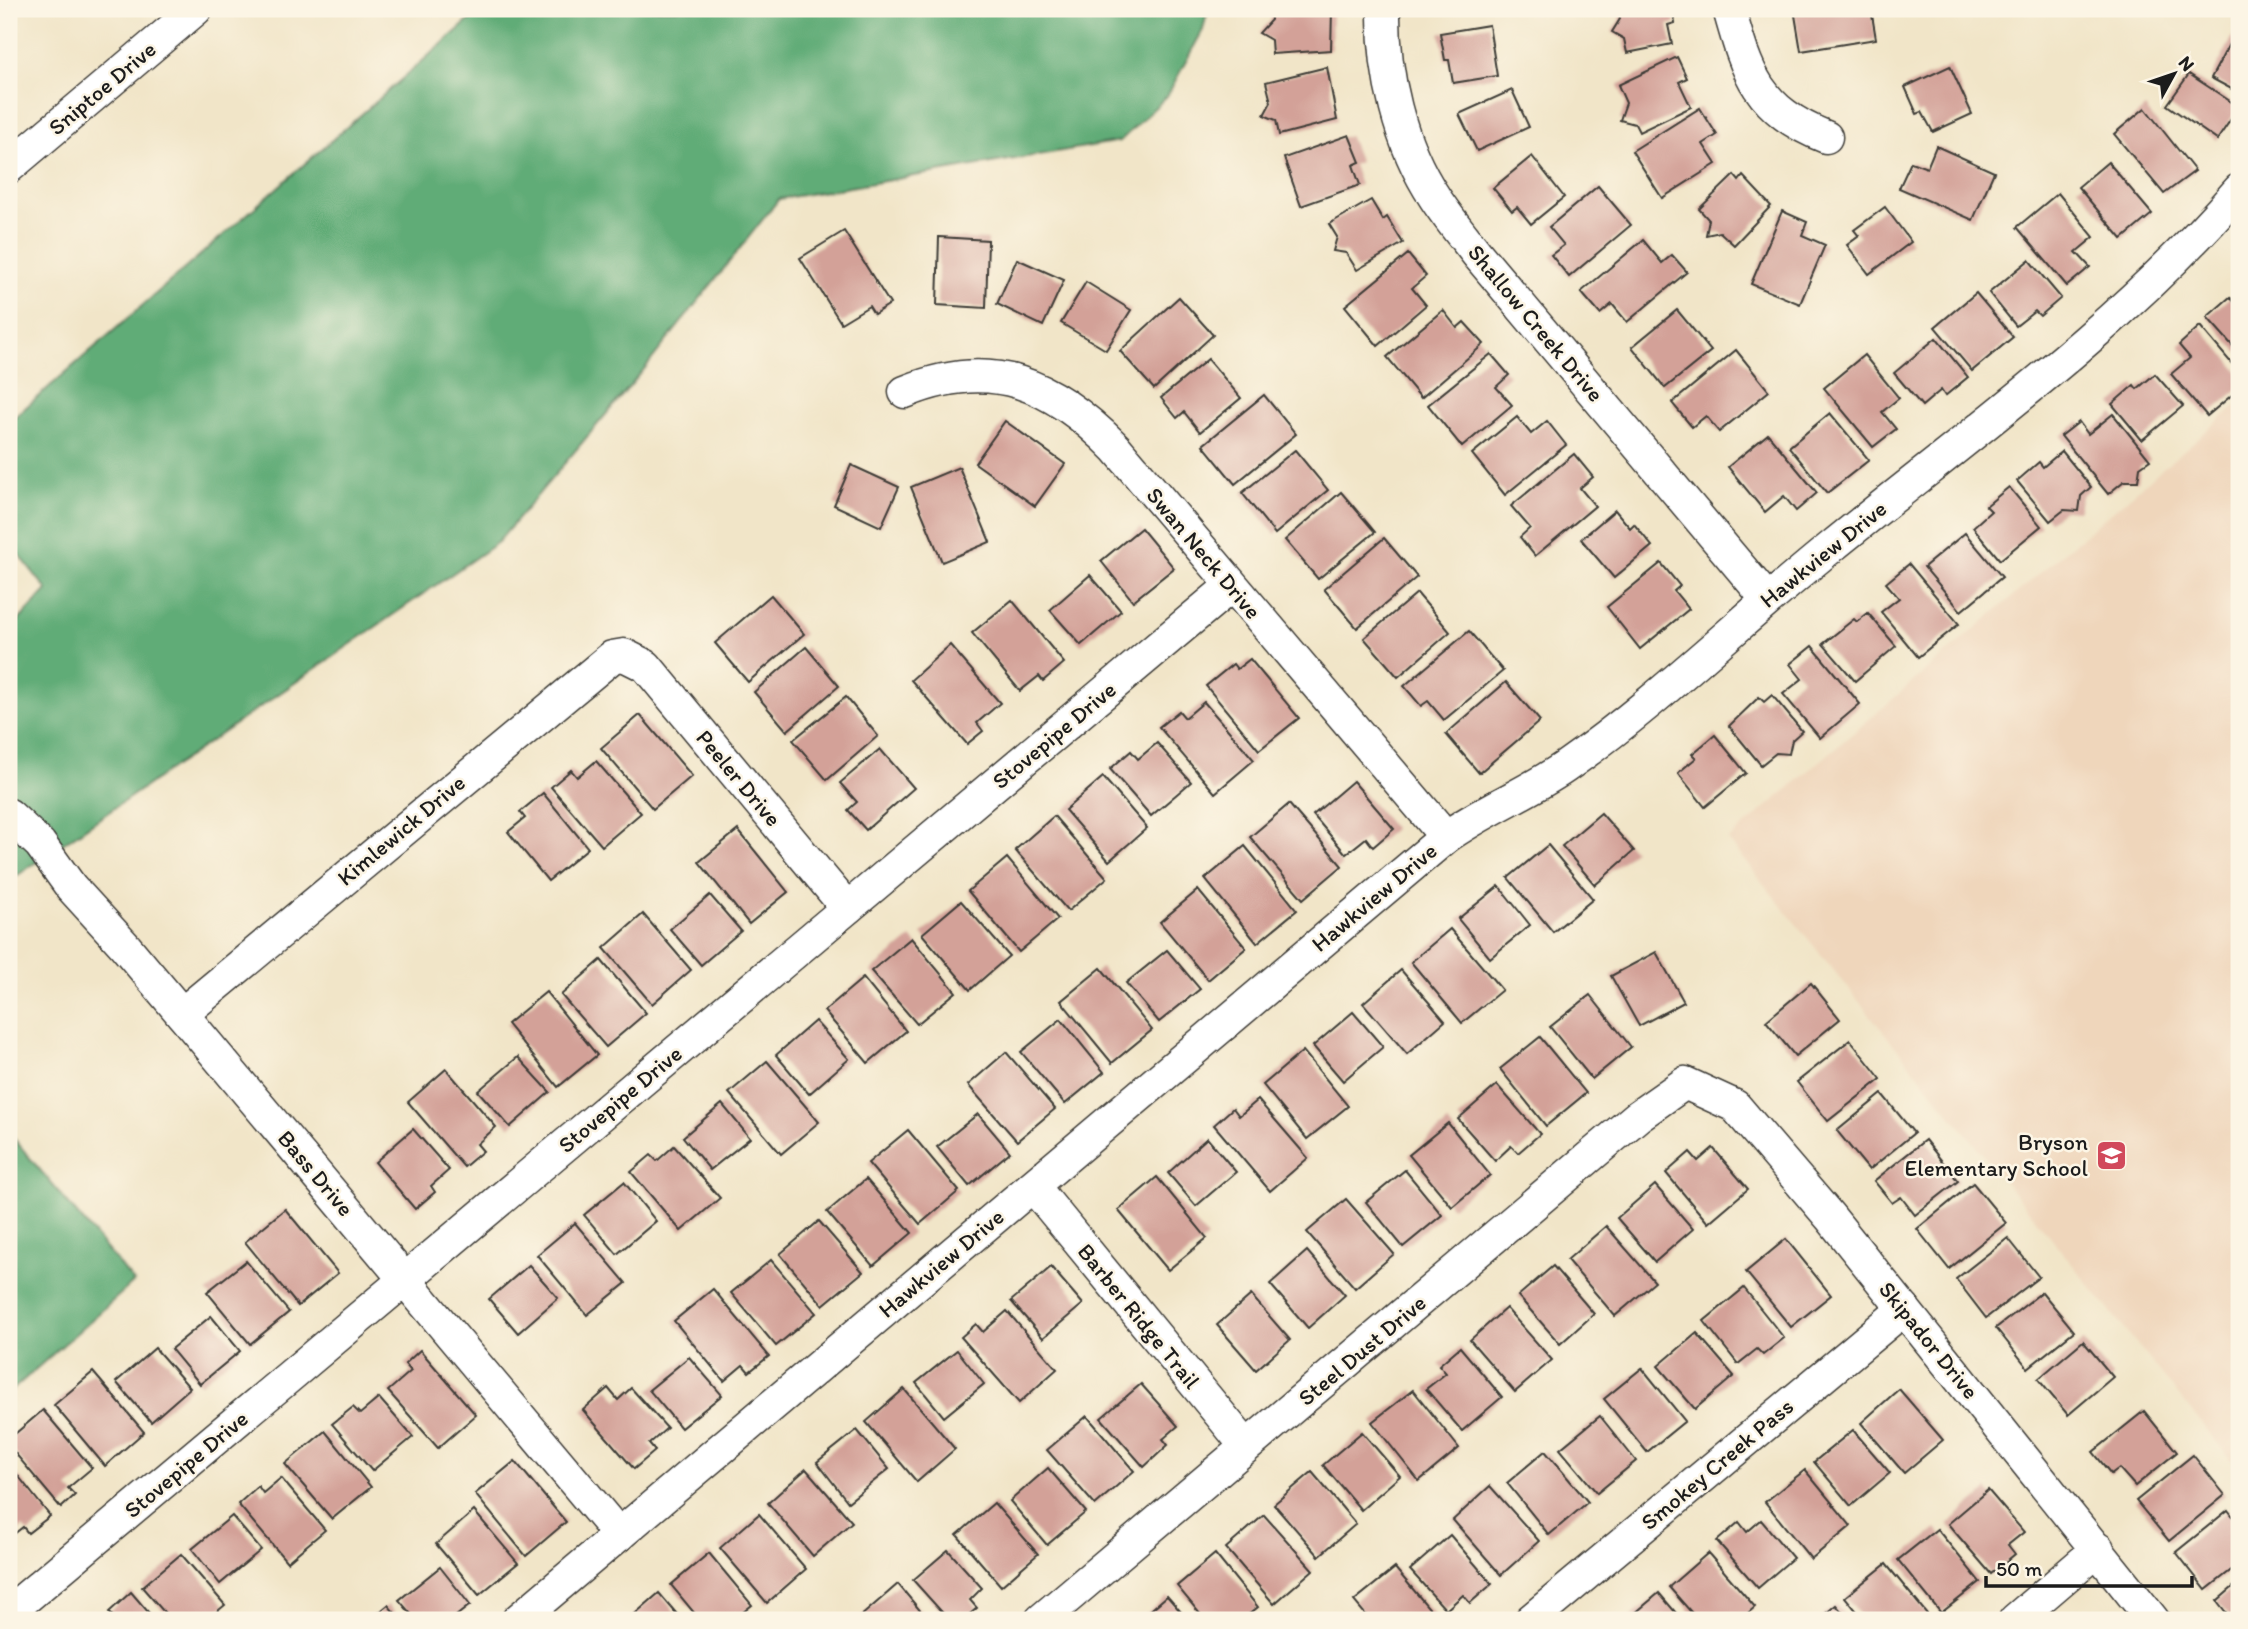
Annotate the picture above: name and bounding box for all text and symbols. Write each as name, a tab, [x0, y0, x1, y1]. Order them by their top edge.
street label: Sniptoe Drive	[43, 35, 161, 141]
north arrow	[2140, 38, 2210, 108]
text: N	[2174, 51, 2200, 76]
street label: Shallow Creek Drive	[1462, 239, 1610, 407]
street label: Swan Neck Drive	[1141, 481, 1267, 625]
street label: Hawkview Drive	[1754, 494, 1892, 614]
street label: Stovepipe Drive	[986, 675, 1122, 795]
street label: Peeler Drive	[690, 724, 788, 832]
street label: Kimlewick Drive	[331, 768, 471, 892]
street label: Hawkview Drive	[1306, 836, 1442, 958]
street label: Stovepipe Drive	[552, 1039, 688, 1159]
street label: Bass Drive	[272, 1124, 360, 1222]
place label: Bryson Elementary School	[1905, 1128, 2088, 1182]
school or university icon: Bryson Elementary School	[2094, 1138, 2128, 1172]
street label: Hawkview Drive	[873, 1202, 1009, 1324]
street label: Barber Ridge Trail	[1072, 1238, 1207, 1395]
street label: Skipador Drive	[1873, 1276, 1985, 1404]
street label: Steel Dust Drive	[1292, 1288, 1432, 1412]
street label: Smokey Creek Pass	[1635, 1392, 1799, 1536]
street label: Stovepipe Drive	[118, 1404, 254, 1524]
scale bar	[1986, 1545, 2192, 1589]
text: 50 m	[1996, 1556, 2043, 1581]

